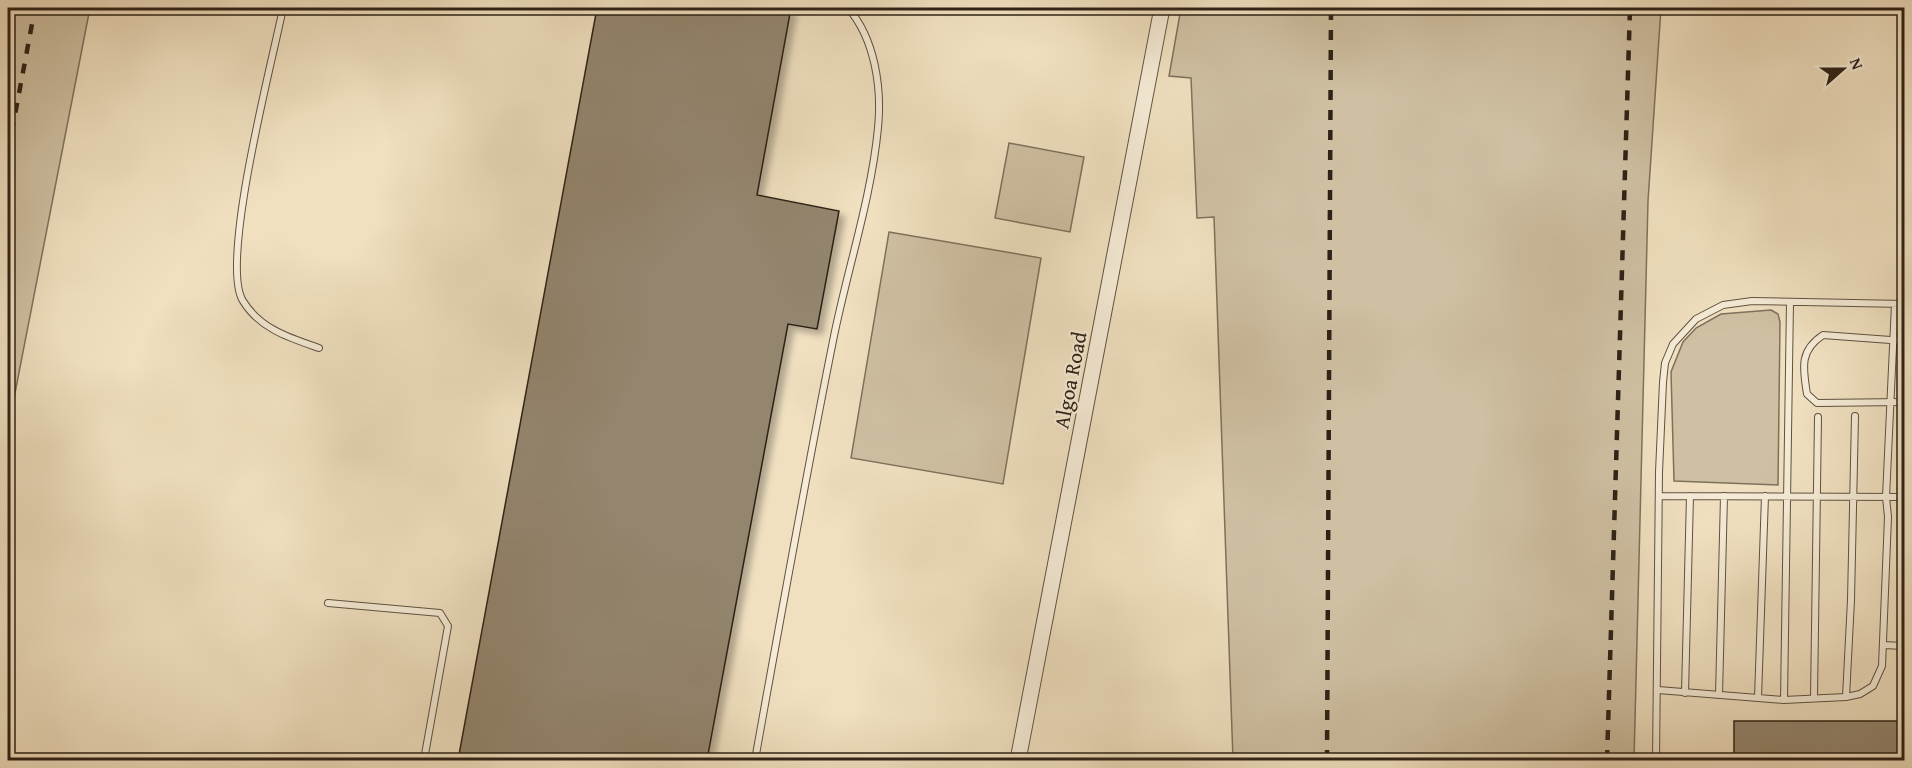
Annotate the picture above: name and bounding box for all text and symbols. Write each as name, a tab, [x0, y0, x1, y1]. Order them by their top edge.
north arrow	[1813, 39, 1873, 99]
text: N	[1844, 54, 1870, 73]
street label: Algoa Road	[1045, 328, 1095, 431]

